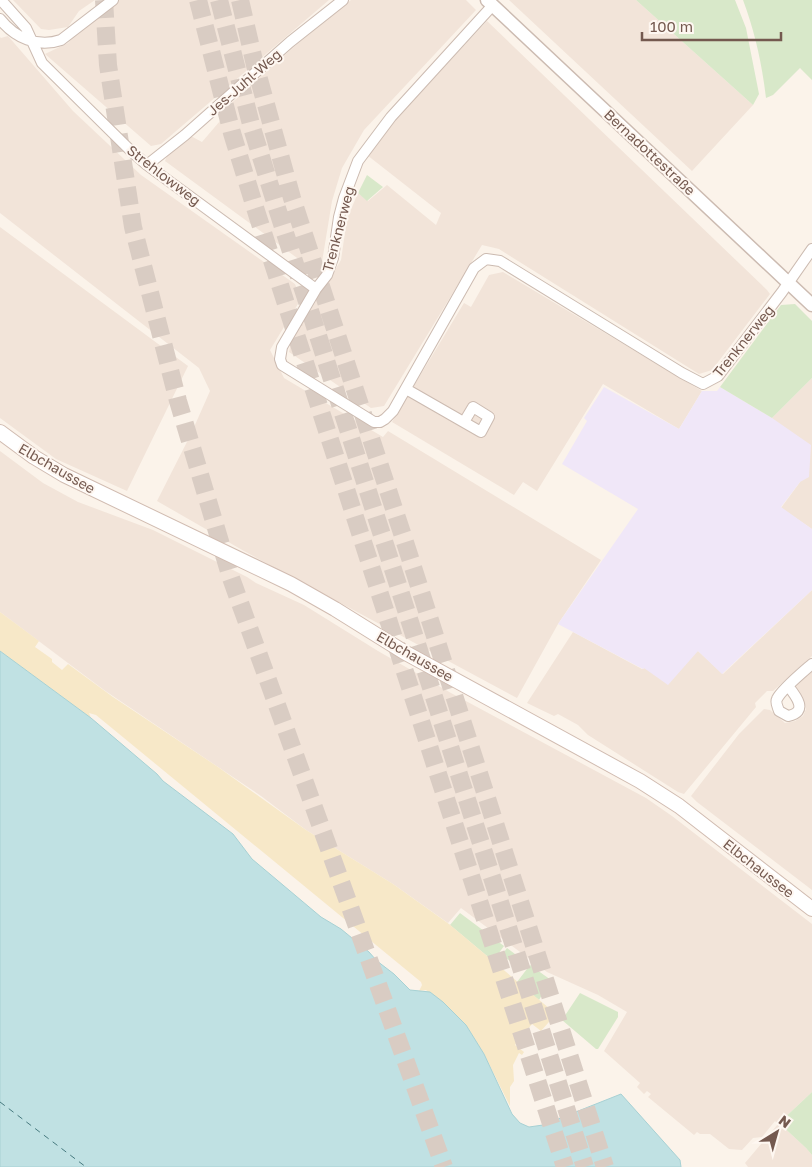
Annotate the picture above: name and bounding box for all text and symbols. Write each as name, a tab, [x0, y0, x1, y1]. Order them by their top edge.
scale bar	[642, 10, 781, 42]
text: 100 m	[650, 17, 693, 35]
street label: Jes-Juhl-Weg	[204, 45, 284, 119]
street label: Bernadottestraße	[601, 105, 699, 199]
street label: Strehlowweg	[124, 141, 204, 209]
street label: Trenknerweg	[318, 184, 358, 274]
street label: Trenknerweg	[709, 302, 777, 380]
street label: Elbchaussee	[16, 439, 98, 497]
street label: Elbchaussee	[374, 627, 456, 685]
street label: Elbchaussee	[720, 835, 798, 901]
north arrow	[752, 1107, 802, 1157]
text: N	[776, 1111, 794, 1131]

